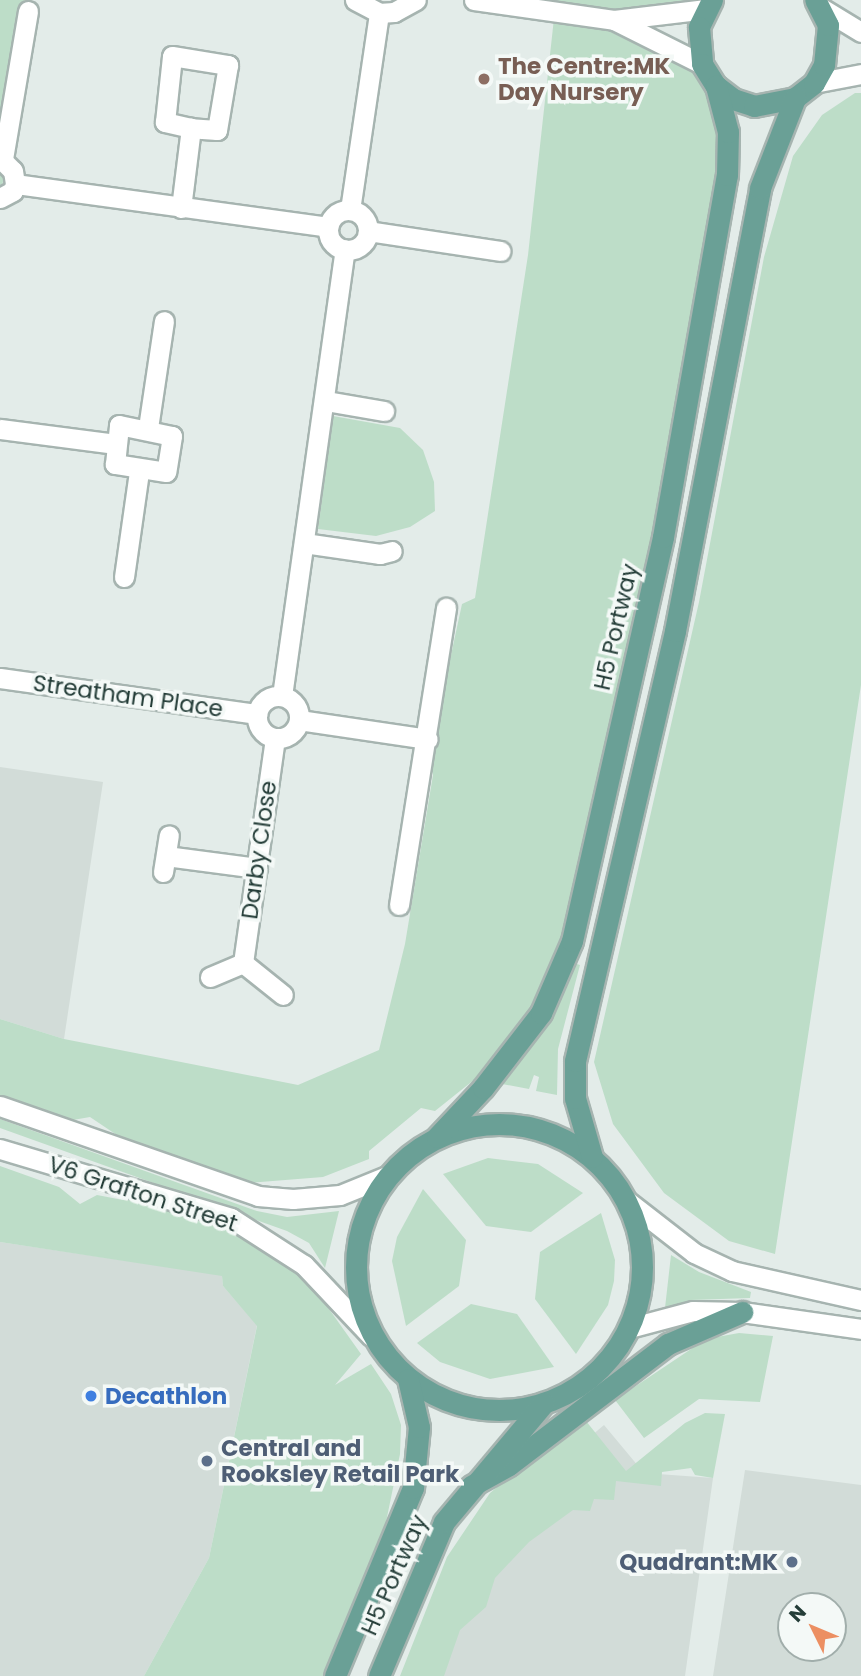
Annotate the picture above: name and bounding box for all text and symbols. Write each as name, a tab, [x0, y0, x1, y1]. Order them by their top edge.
place label: The Centre:MK Day Nursery	[498, 52, 670, 106]
marker: The Centre:MK Day Nursery	[476, 71, 492, 87]
street label: H5 Portway	[588, 561, 644, 693]
street label: Streatham Place	[31, 669, 225, 723]
street label: Darby Close	[236, 779, 282, 921]
street label: V6 Grafton Street	[45, 1150, 241, 1238]
place label: Decathlon	[105, 1382, 227, 1410]
marker: Decathlon	[83, 1388, 99, 1404]
place label: Central and Rooksley Retail Park	[221, 1434, 459, 1488]
marker: Central and Rooksley Retail Park	[199, 1453, 215, 1469]
street label: H5 Portway	[355, 1511, 433, 1639]
place label: Quadrant:MK	[619, 1548, 778, 1576]
marker: Quadrant:MK	[784, 1554, 800, 1570]
north arrow	[777, 1592, 847, 1662]
text: N	[783, 1599, 812, 1628]

